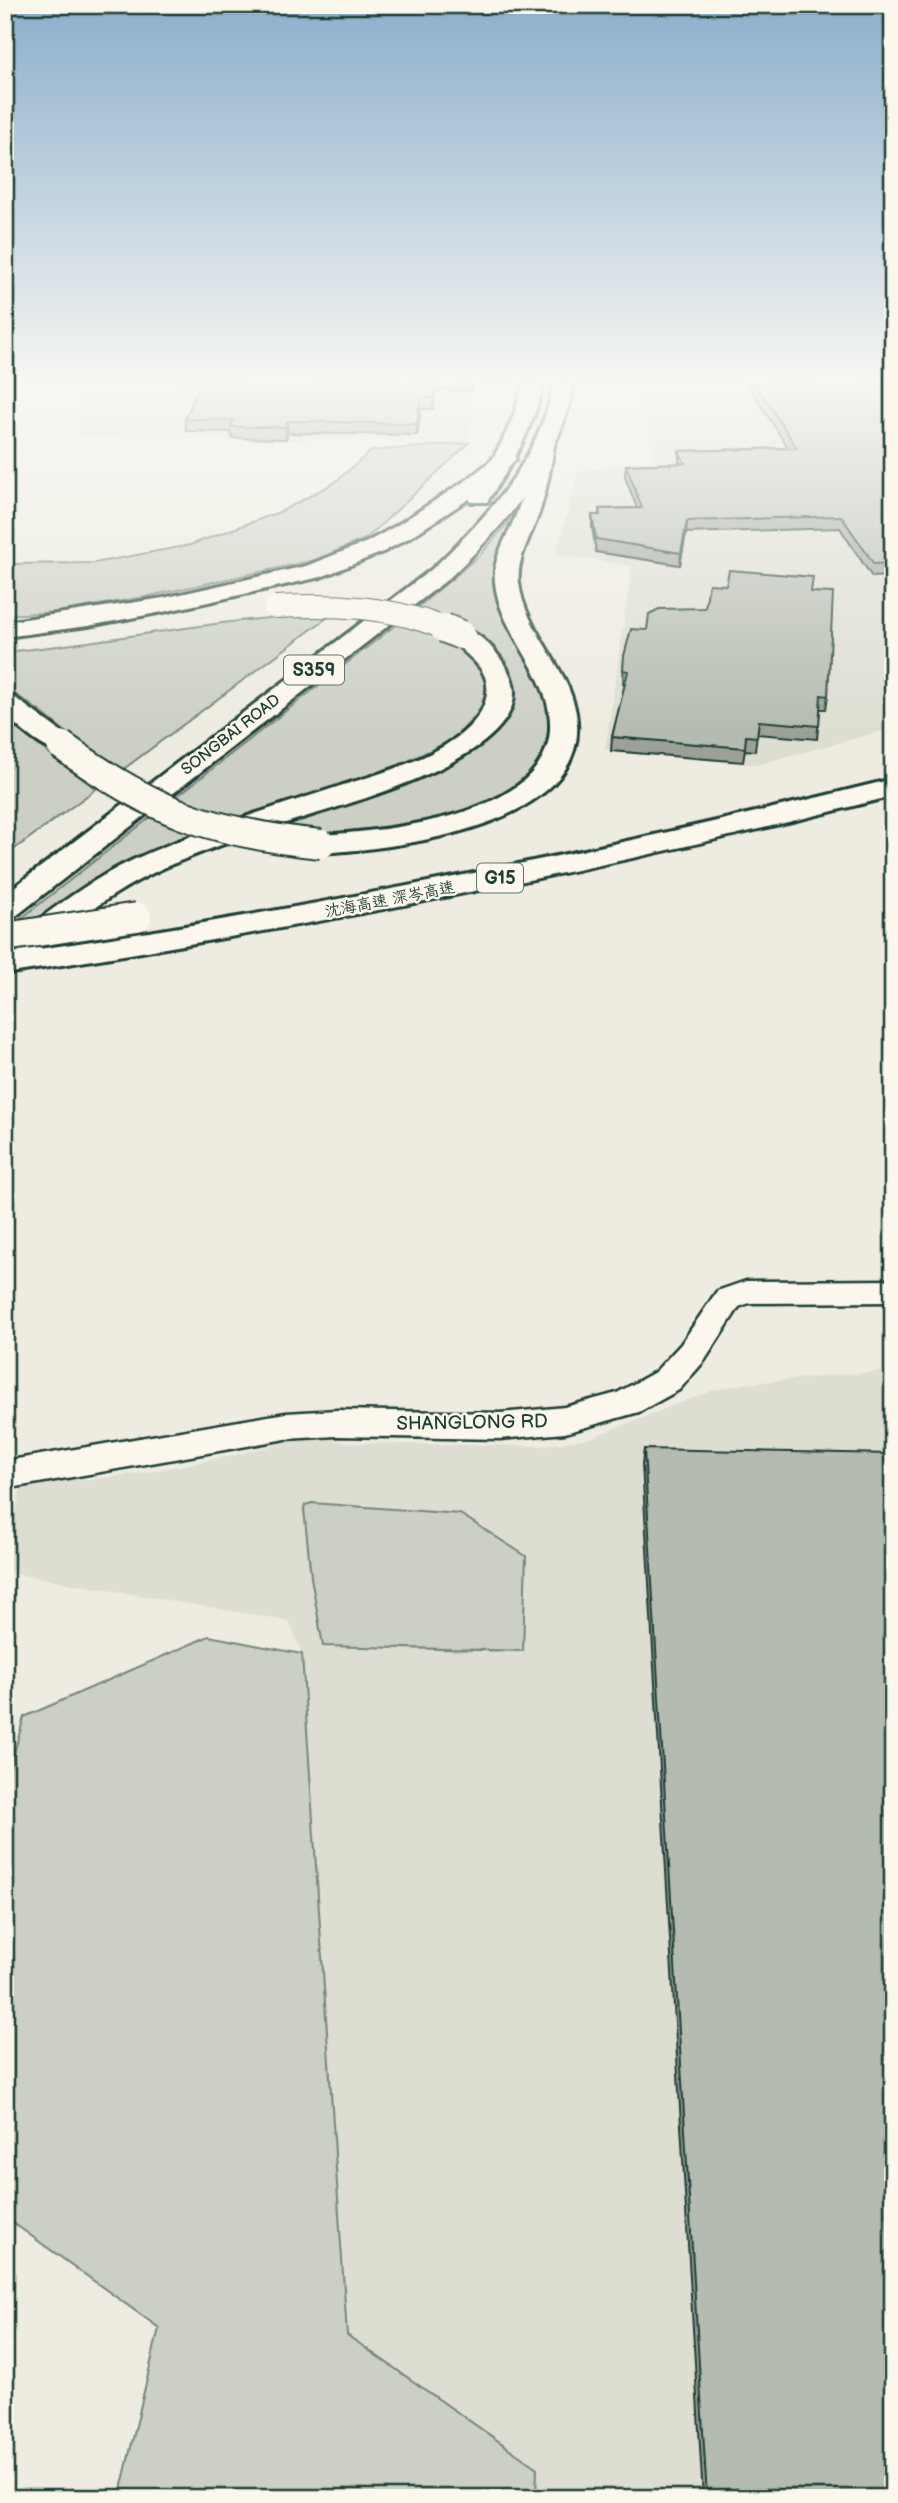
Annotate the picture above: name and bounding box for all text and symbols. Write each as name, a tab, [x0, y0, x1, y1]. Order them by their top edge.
road number: S359	[284, 656, 344, 684]
street label: SONGBAI ROAD	[178, 690, 284, 780]
road number: G15	[477, 864, 523, 892]
street label: 沈海高速 深岑高速	[323, 878, 457, 922]
street label: SHANGLONG RD	[396, 1410, 548, 1436]

